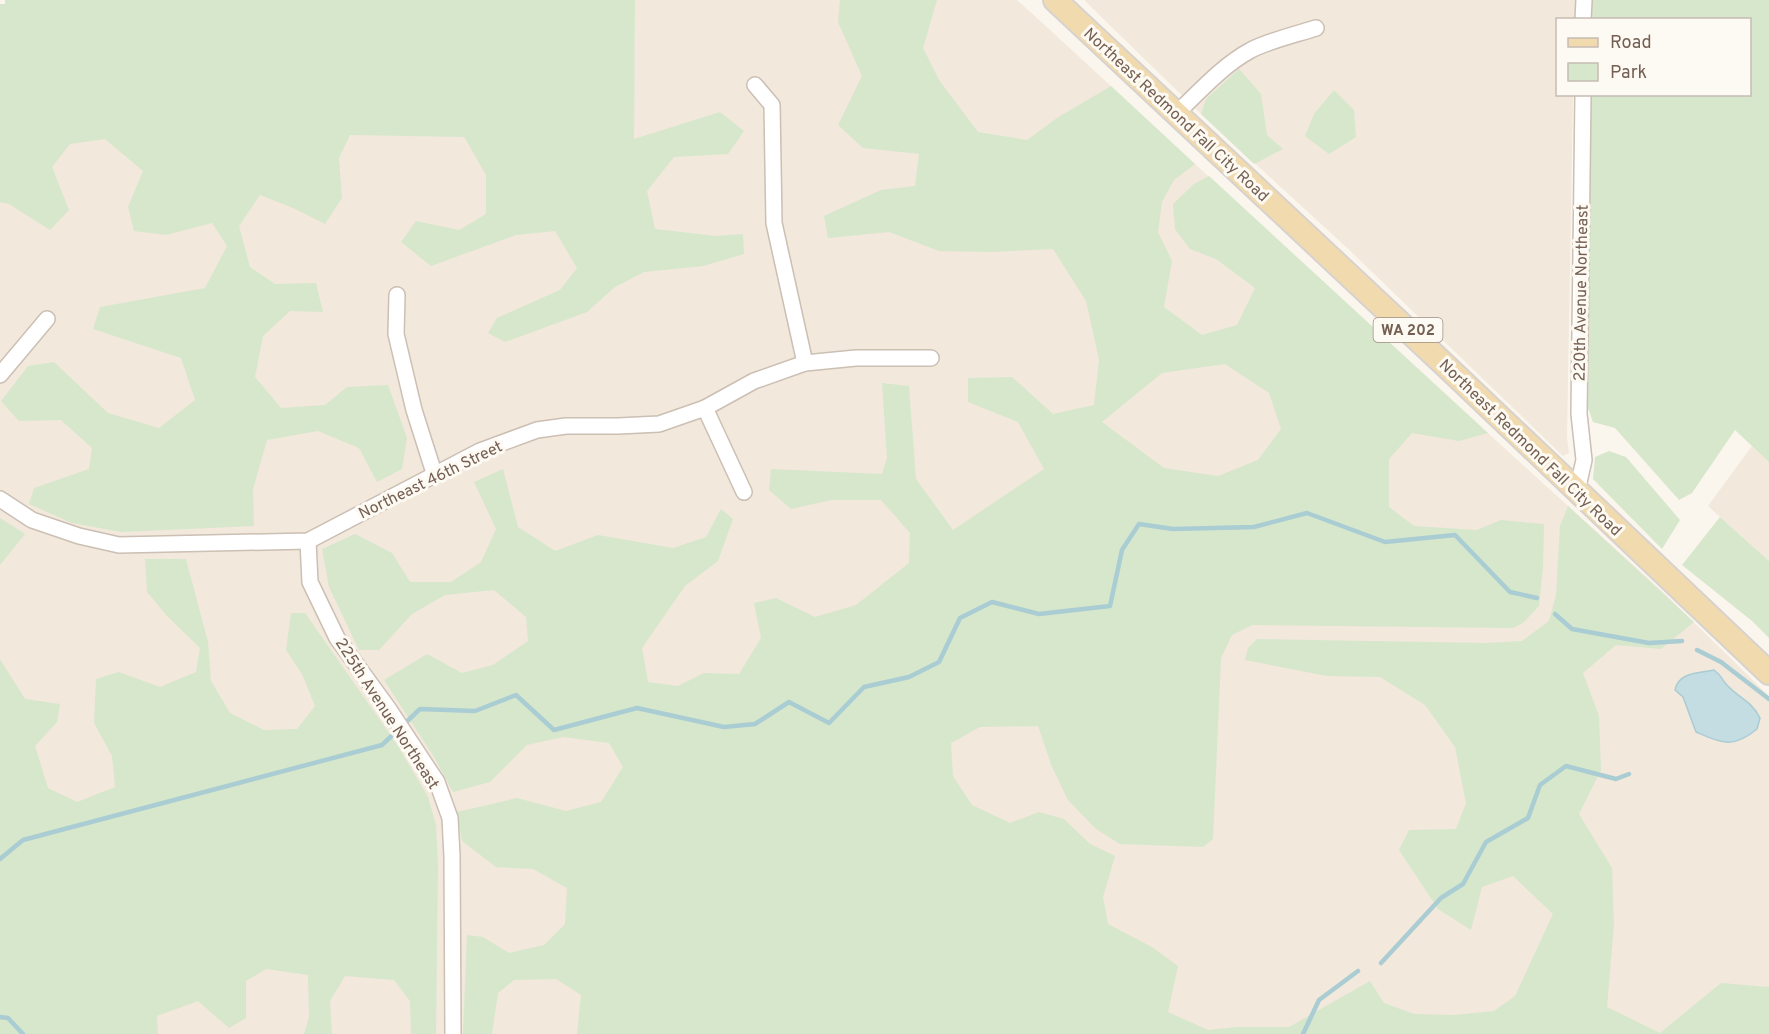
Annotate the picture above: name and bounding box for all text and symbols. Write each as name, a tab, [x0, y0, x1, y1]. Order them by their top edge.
legend	[1556, 18, 1751, 96]
street label: Northeast Redmond Fall City Road	[1079, 24, 1272, 207]
text: Road	[1610, 32, 1652, 55]
text: Park	[1610, 62, 1647, 85]
street label: 220th Avenue Northeast	[1570, 204, 1594, 382]
road number: WA 202	[1374, 318, 1442, 342]
street label: Northeast Redmond Fall City Road	[1434, 356, 1625, 541]
street label: Northeast 46th Street	[356, 437, 506, 524]
street label: 225th Avenue Northeast	[330, 635, 443, 794]

